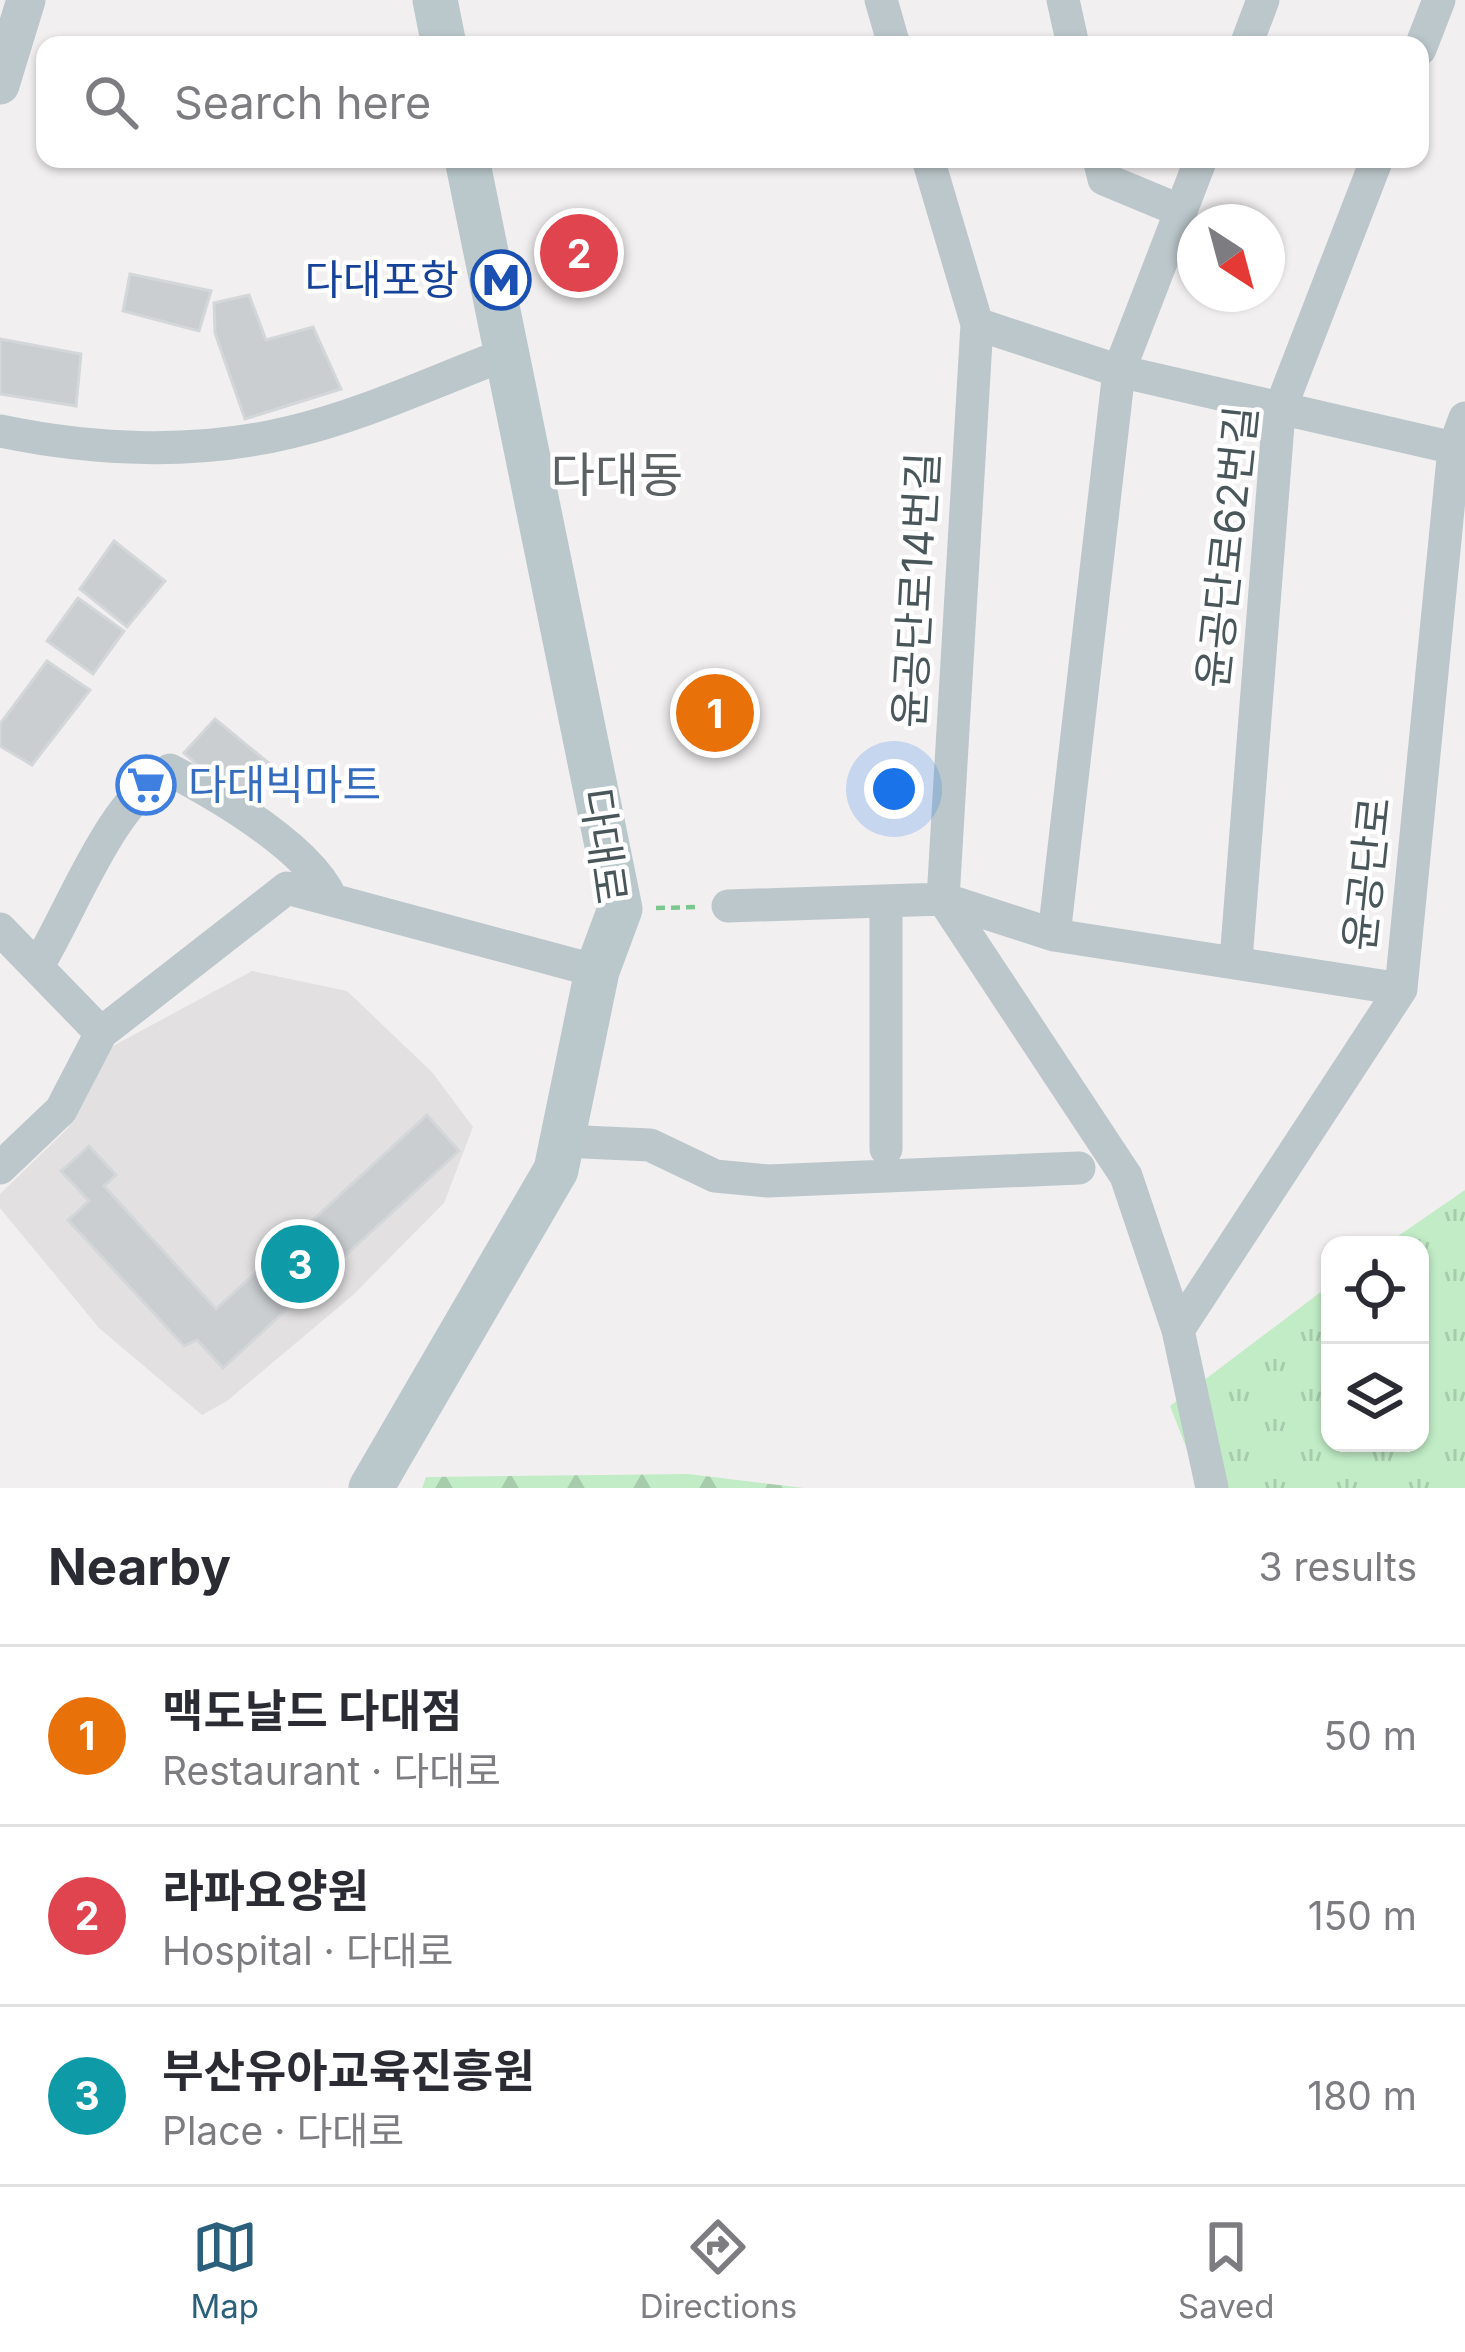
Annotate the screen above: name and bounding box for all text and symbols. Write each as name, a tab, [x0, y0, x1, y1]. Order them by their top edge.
search box	[36, 36, 1429, 168]
icon: search	[78, 69, 144, 135]
text: Search here	[174, 75, 431, 130]
north arrow	[1177, 204, 1285, 312]
pin: 2	[540, 208, 618, 298]
metro station icon: 다대포항	[470, 249, 532, 311]
place label: 다대포항	[304, 254, 459, 305]
street label: 윤공단로62번길	[1186, 403, 1267, 691]
district label: 다대동	[551, 445, 683, 504]
street label: 윤공단로14번길	[883, 451, 948, 729]
pin: 1	[676, 668, 754, 758]
supermarket icon: 다대빅마트	[115, 754, 177, 816]
place label: 다대빅마트	[188, 759, 381, 810]
your location	[864, 759, 924, 819]
street label: 다대로	[571, 785, 638, 907]
street label: 윤공단로	[1333, 794, 1400, 953]
pin: 3	[261, 1219, 339, 1309]
map controls	[1321, 1236, 1429, 1452]
button: locate	[1321, 1236, 1429, 1344]
button: layers	[1321, 1344, 1429, 1452]
text: Nearby	[48, 1536, 231, 1597]
text: 3 results	[1259, 1543, 1417, 1590]
text: 맥도날드 다대점	[162, 1683, 462, 1738]
text: 1	[79, 1712, 95, 1759]
text: 50 m	[1324, 1712, 1417, 1759]
text: Restaurant · 다대로	[162, 1747, 501, 1794]
text: 라파요양원	[162, 1863, 369, 1918]
text: 2	[75, 1892, 99, 1939]
text: 150 m	[1308, 1892, 1417, 1939]
text: Hospital · 다대로	[162, 1927, 453, 1974]
text: 부산유아교육진흥원	[162, 2043, 535, 2098]
text: 3	[74, 2072, 100, 2119]
text: 180 m	[1307, 2072, 1417, 2119]
text: Place · 다대로	[162, 2107, 404, 2154]
tab: Map	[190, 2214, 259, 2326]
tab: Directions	[640, 2214, 797, 2326]
tab: Saved	[1178, 2214, 1275, 2326]

